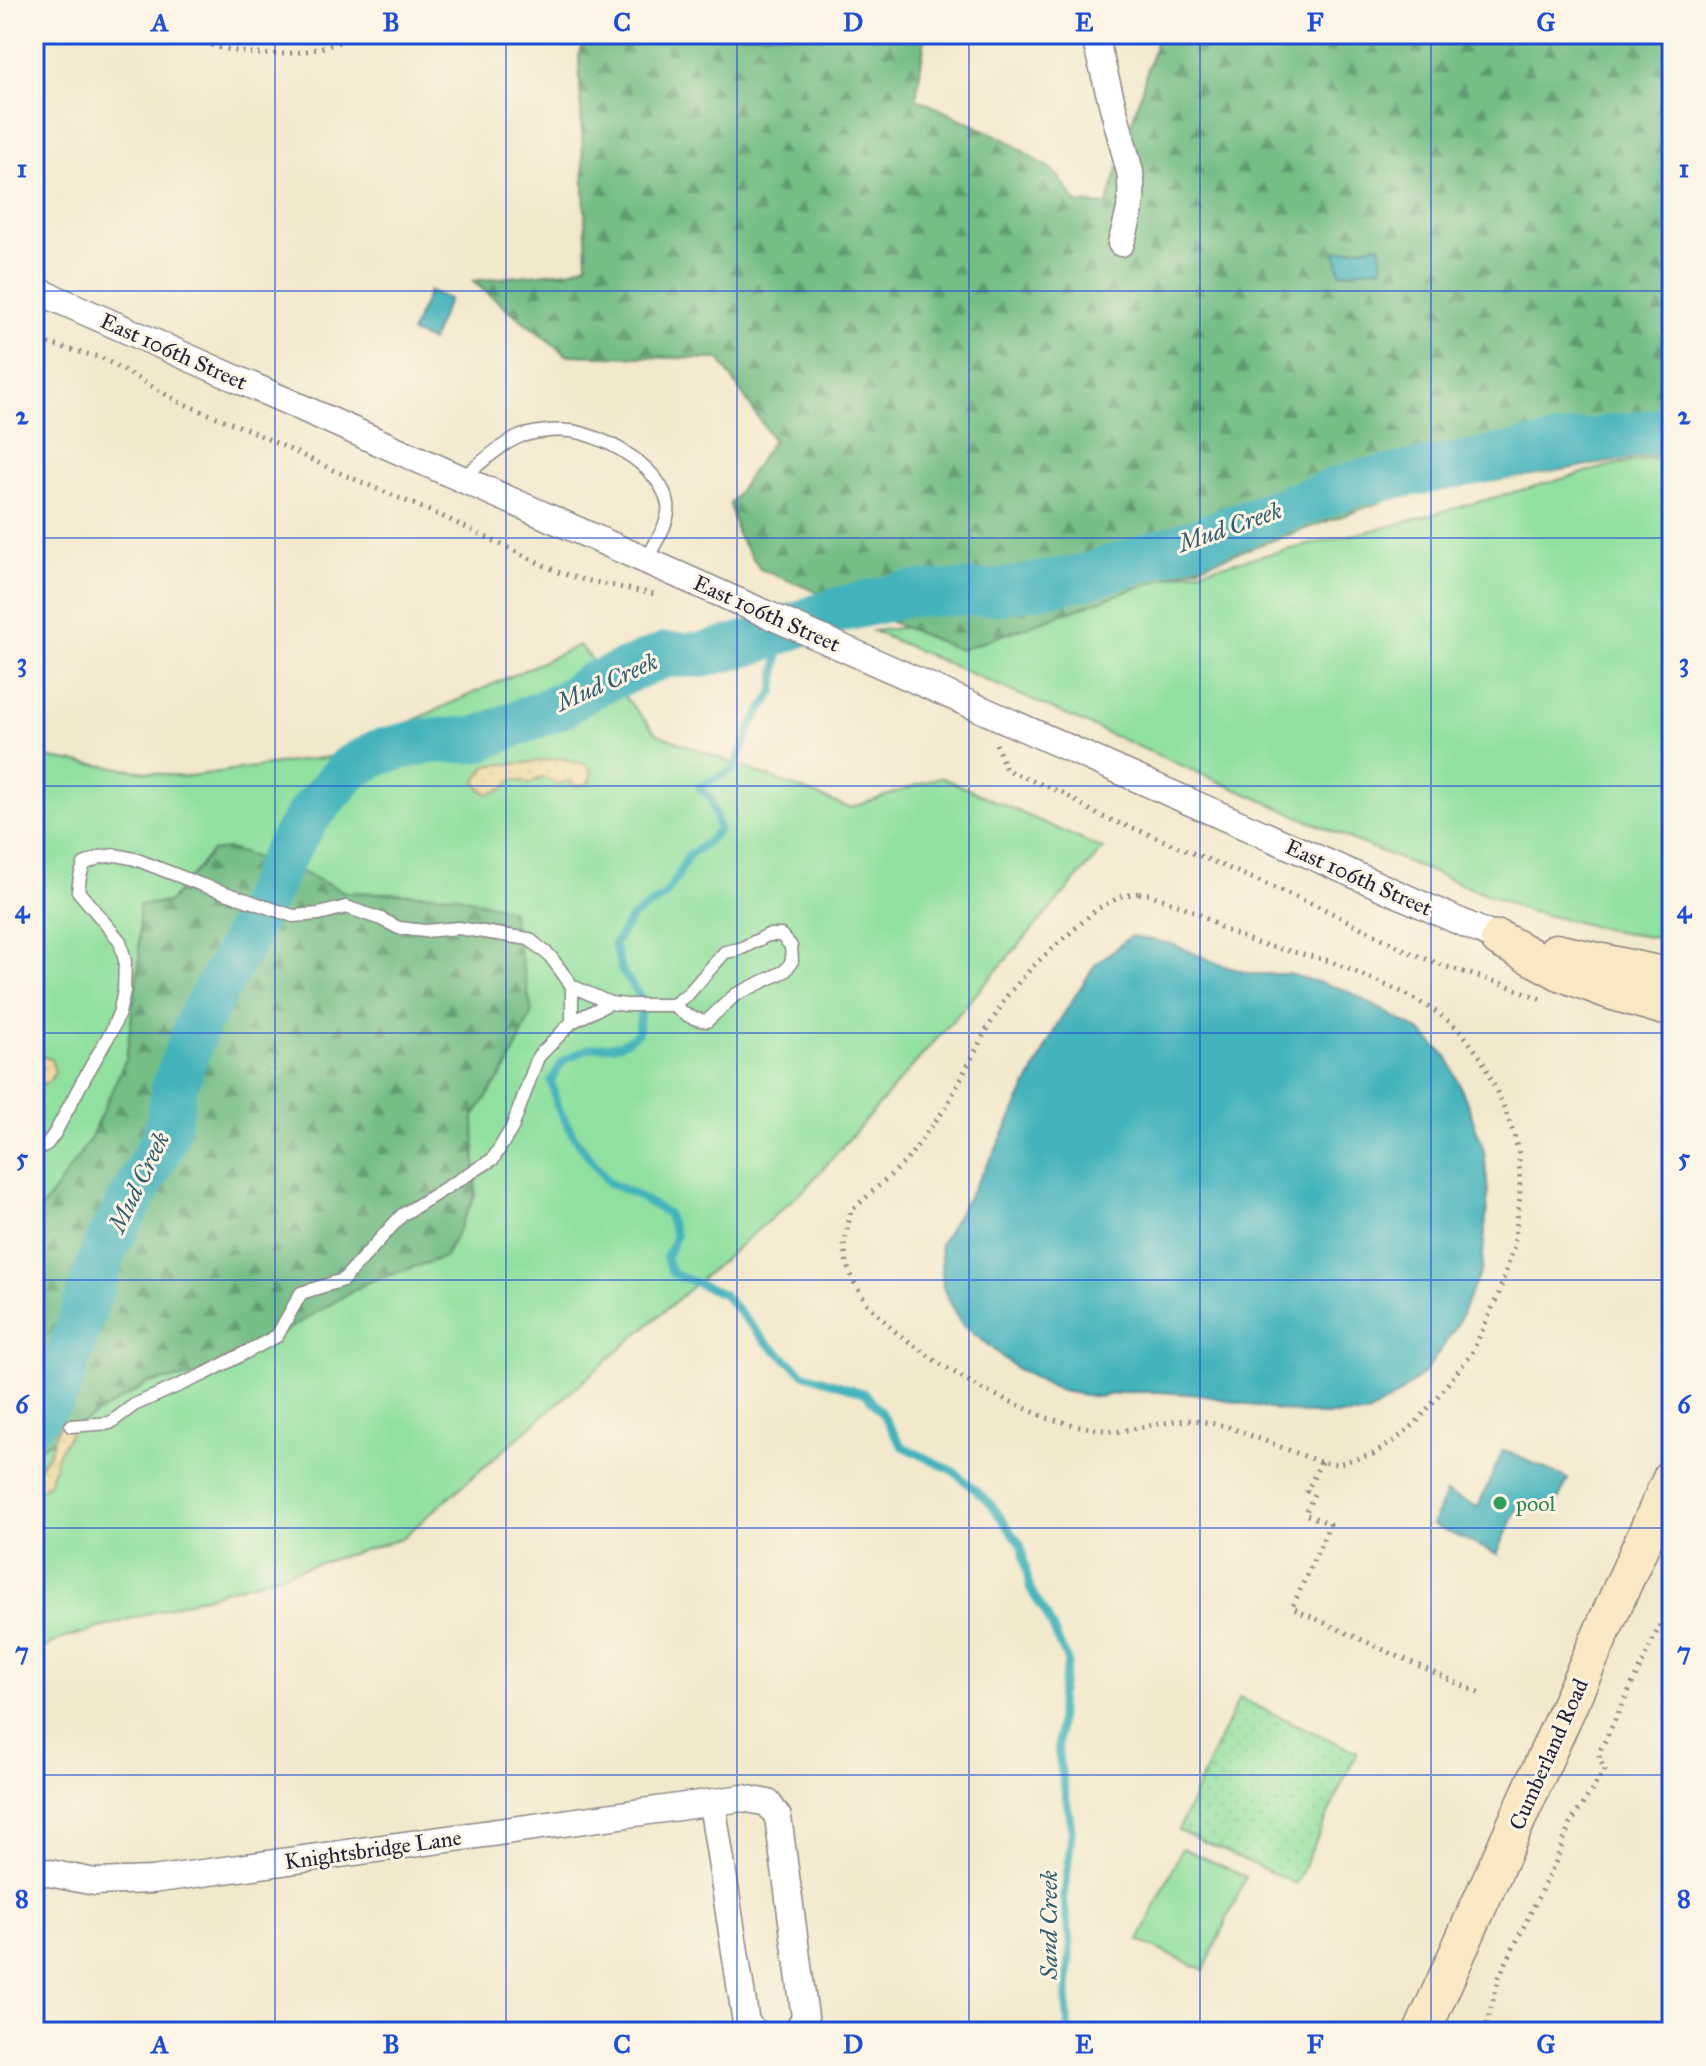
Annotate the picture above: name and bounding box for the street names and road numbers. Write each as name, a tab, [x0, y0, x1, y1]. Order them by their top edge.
street label: East 106th Street	[96, 307, 252, 396]
street label: East 106th Street	[689, 569, 845, 658]
street label: East 106th Street	[1281, 833, 1437, 922]
street label: Cumberland Road	[1503, 1674, 1594, 1834]
street label: Knightsbridge Lane	[283, 1824, 463, 1875]

